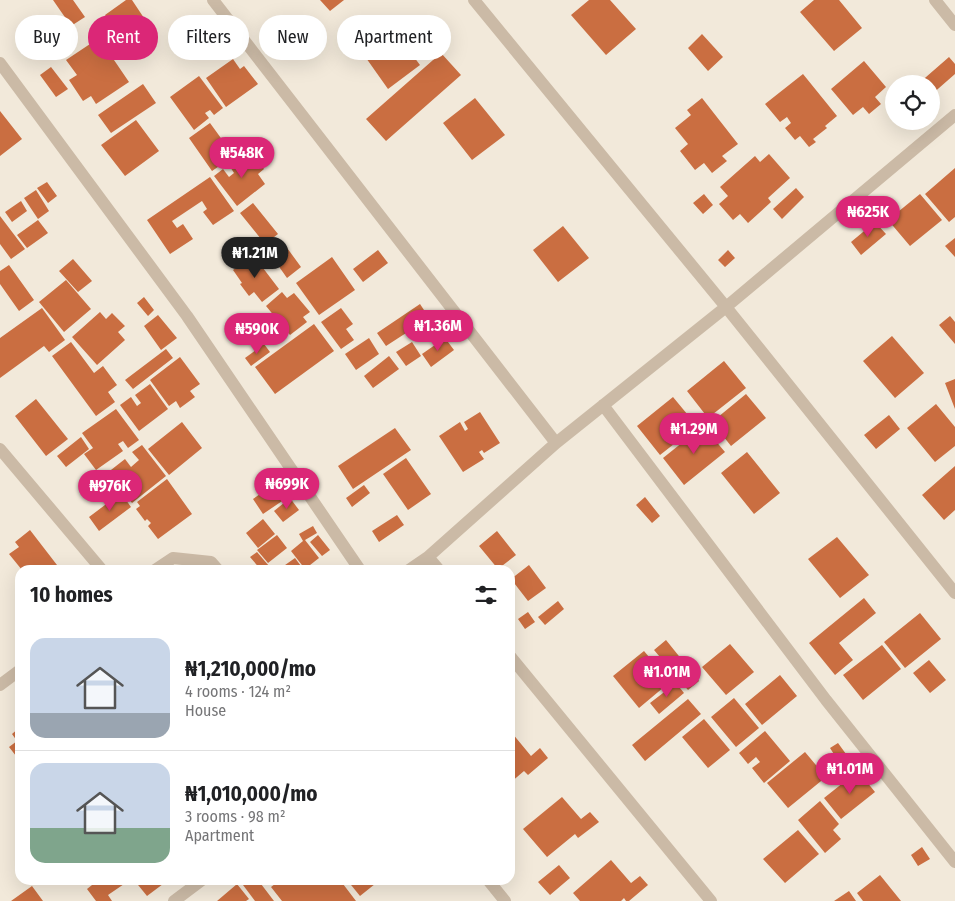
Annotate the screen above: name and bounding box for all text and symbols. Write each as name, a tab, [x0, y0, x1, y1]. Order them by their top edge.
chip: Buy	[15, 15, 78, 60]
chip: Rent	[88, 15, 158, 60]
chip: Filters	[168, 15, 249, 60]
chip: New	[259, 15, 327, 60]
chip: Apartment	[337, 15, 451, 60]
map controls	[885, 75, 940, 130]
button: locate	[885, 75, 940, 130]
pin: ₦548K	[207, 136, 277, 179]
text: ₦548K	[220, 143, 264, 162]
pin: ₦625K	[833, 196, 903, 238]
text: ₦625K	[847, 202, 889, 221]
pin: ₦1.21M	[214, 236, 296, 279]
text: ₦1.21M	[232, 243, 278, 262]
pin: ₦1.36M	[397, 310, 479, 352]
pin: ₦590K	[222, 312, 292, 355]
text: ₦1.36M	[414, 316, 462, 335]
text: ₦590K	[235, 319, 279, 338]
pin: ₦1.29M	[653, 412, 735, 455]
text: ₦1.29M	[671, 419, 718, 438]
pin: ₦699K	[252, 468, 322, 510]
pin: ₦976K	[75, 470, 145, 512]
text: ₦699K	[265, 474, 309, 493]
text: ₦976K	[89, 476, 131, 495]
icon: filters	[472, 581, 500, 609]
text: 10 homes	[30, 582, 113, 608]
text: ₦1,210,000/mo	[185, 656, 316, 682]
pin: ₦1.01M	[626, 656, 708, 698]
icon: home	[70, 658, 130, 718]
text: ₦1.01M	[644, 662, 690, 681]
text: 4 rooms · 124 m²	[185, 682, 291, 701]
text: House	[185, 701, 226, 720]
pin: ₦1.01M	[809, 752, 891, 795]
text: ₦1.01M	[827, 759, 873, 778]
text: ₦1,010,000/mo	[185, 781, 317, 807]
icon: home	[70, 783, 130, 843]
text: 3 rooms · 98 m²	[185, 807, 286, 826]
text: Apartment	[185, 826, 254, 845]

